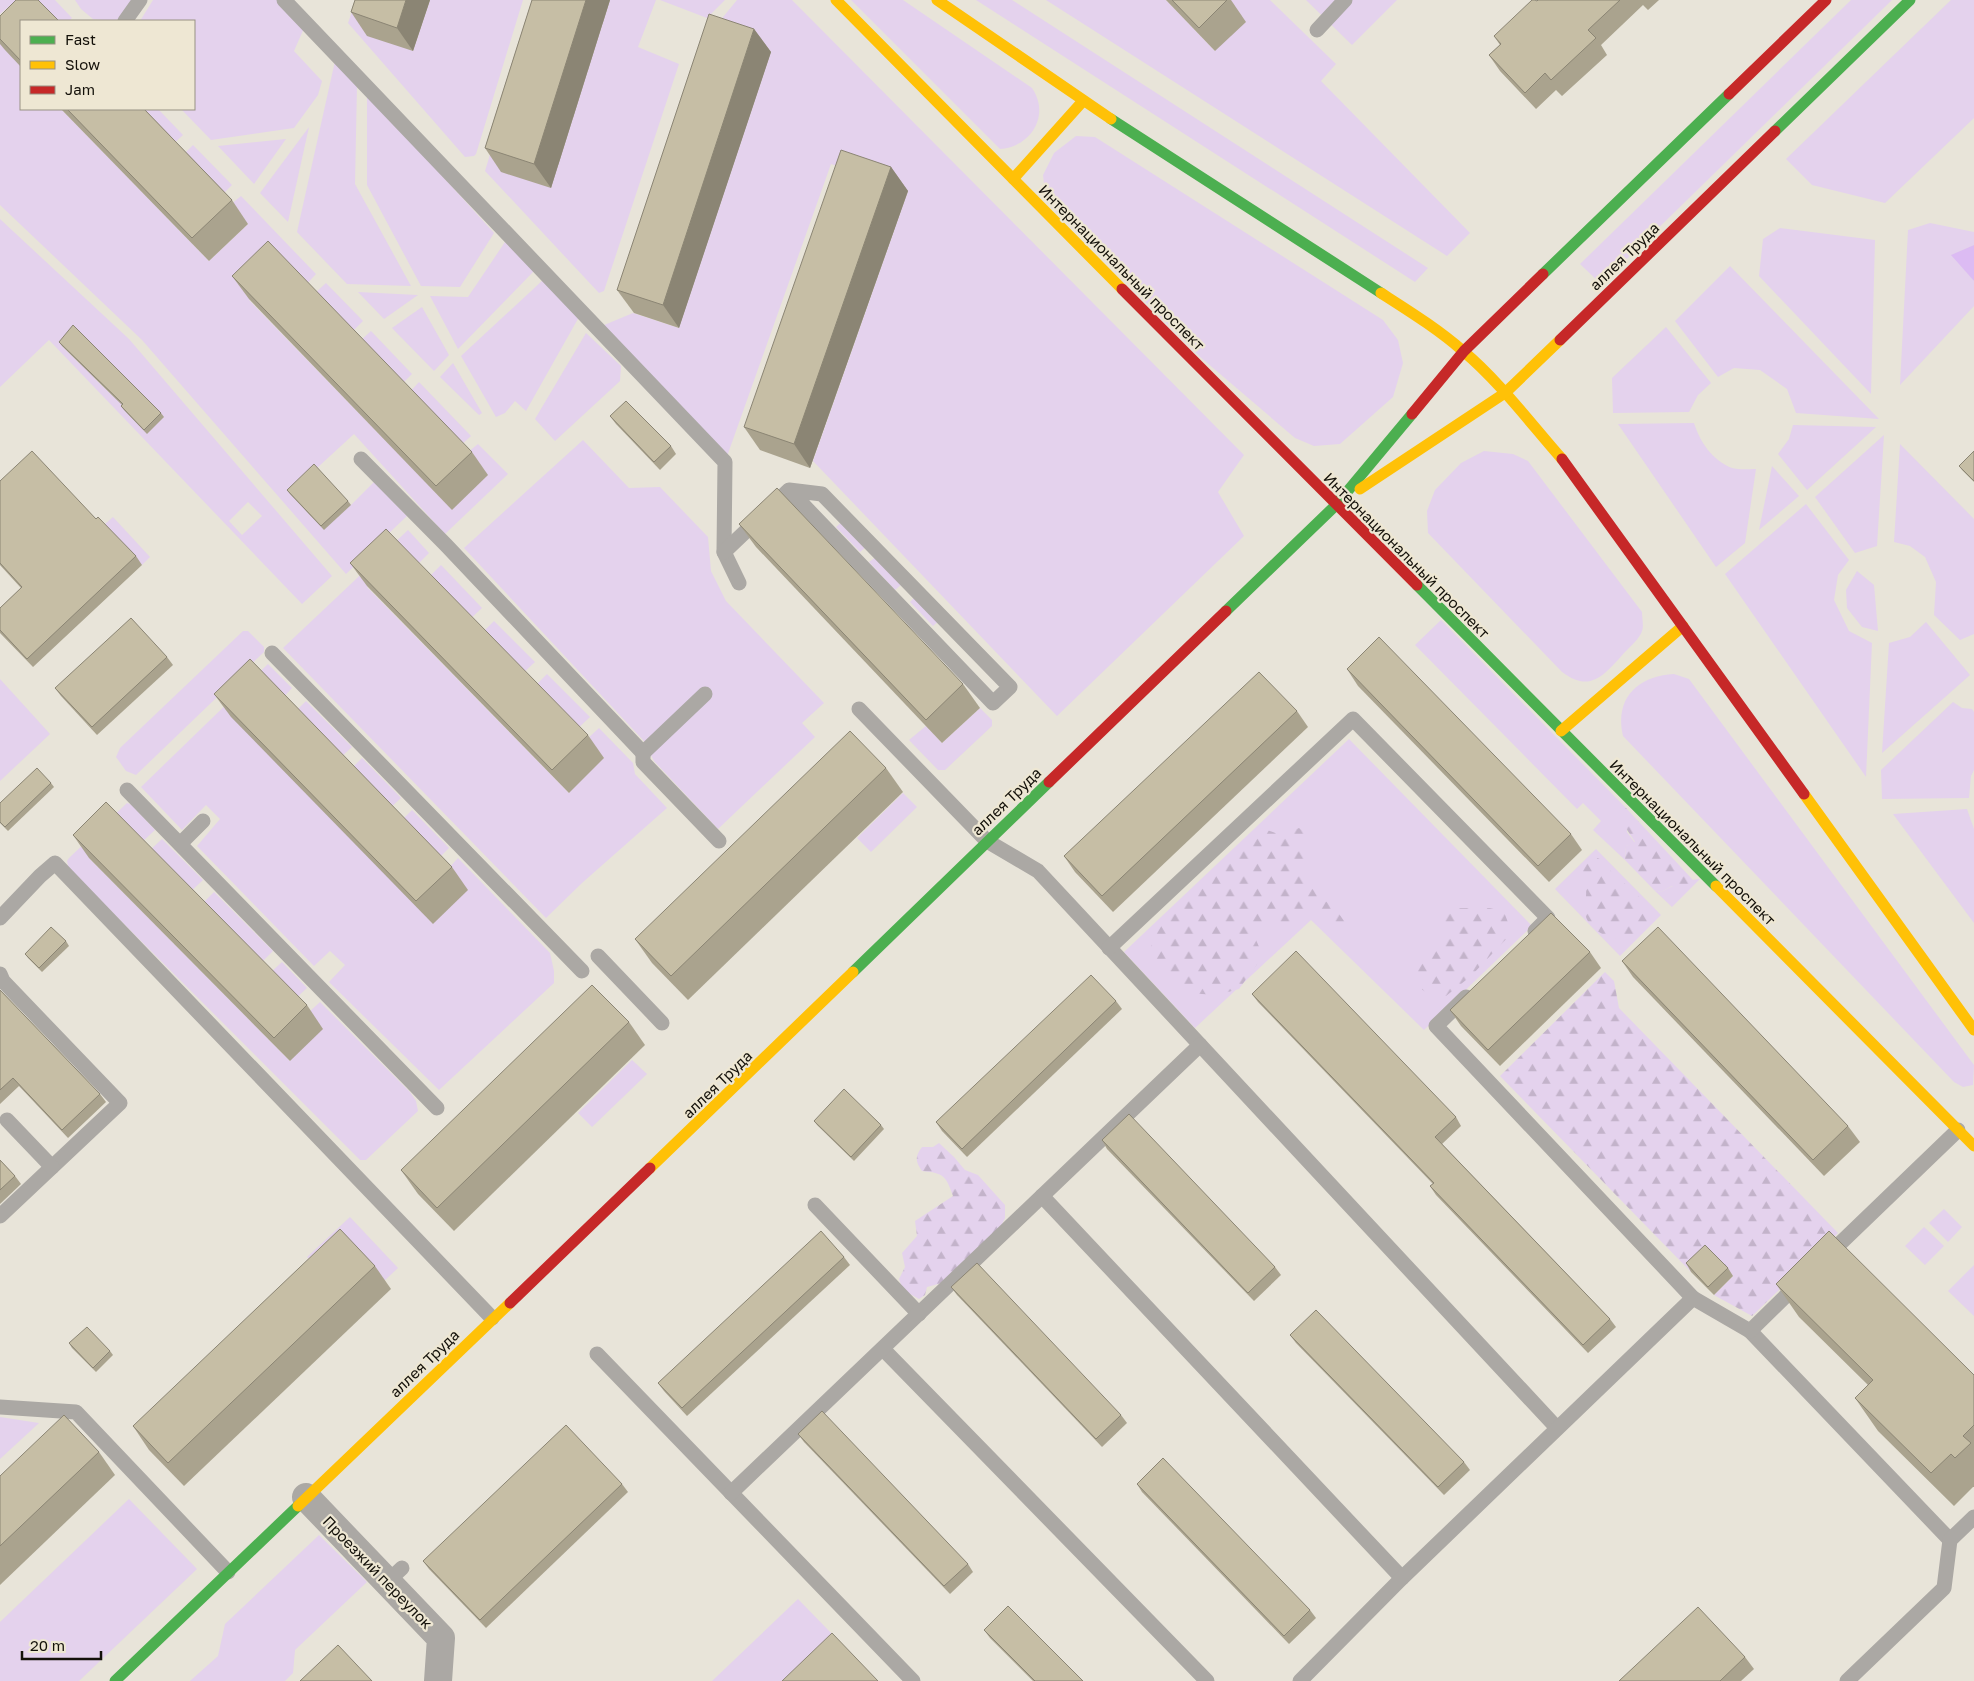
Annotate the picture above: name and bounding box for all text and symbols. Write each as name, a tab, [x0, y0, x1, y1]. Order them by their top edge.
legend	[20, 20, 195, 110]
text: Fast	[65, 30, 96, 48]
text: Slow	[65, 55, 100, 73]
text: Jam	[65, 80, 95, 98]
street label: Интернациональный проспект	[1035, 180, 1209, 354]
street label: аллея Труда	[1586, 218, 1662, 294]
street label: Интернациональный проспект	[1320, 468, 1494, 642]
street label: Интернациональный проспект	[1606, 755, 1780, 929]
street label: аллея Труда	[968, 763, 1044, 839]
street label: аллея Труда	[679, 1046, 755, 1122]
street label: аллея Труда	[386, 1325, 462, 1401]
street label: Проезжий переулок	[320, 1512, 437, 1632]
scale bar	[22, 1628, 101, 1660]
text: 20 m	[30, 1636, 65, 1654]

